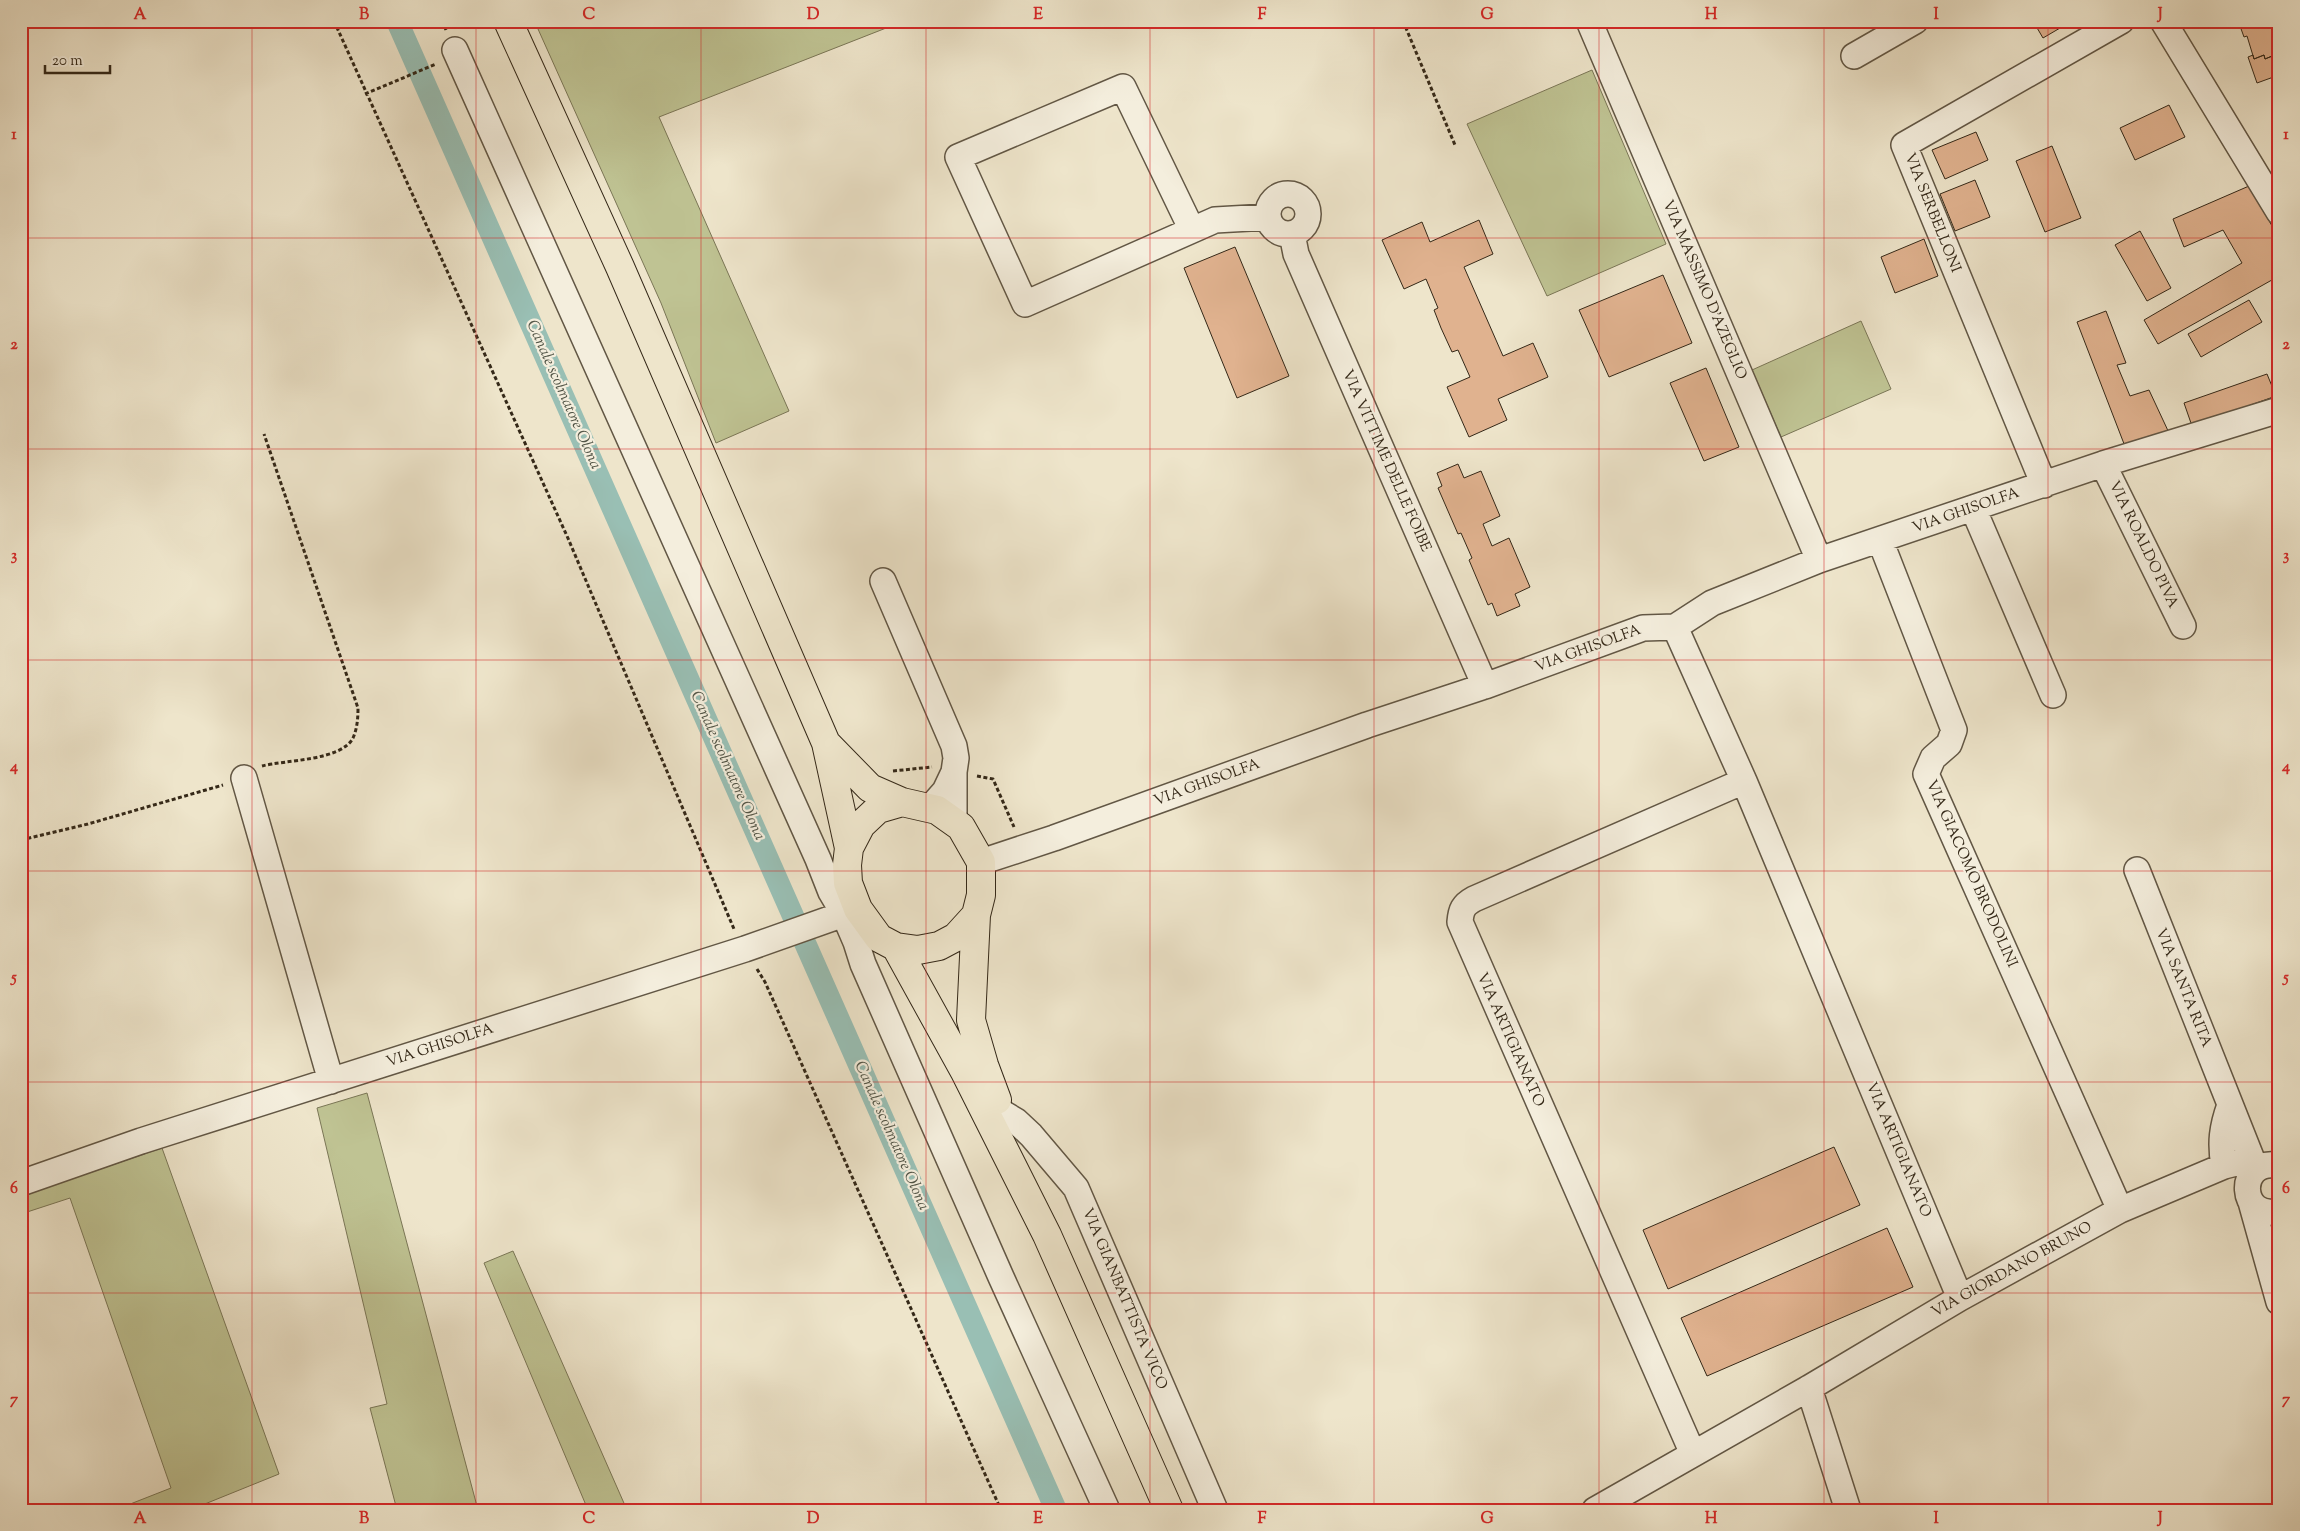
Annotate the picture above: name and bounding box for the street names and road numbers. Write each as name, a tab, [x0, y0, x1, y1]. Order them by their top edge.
street label: VIA SERBELLONI	[1898, 150, 1966, 276]
street label: VIA MASSIMO D'AZEGLIO	[1657, 197, 1752, 383]
street label: VIA VITTIME DELLE FOIBE	[1336, 367, 1436, 555]
street label: VIA ROALDO PIVA	[2103, 478, 2183, 612]
street label: VIA GHISOLFA	[1910, 483, 2022, 539]
street label: VIA GHISOLFA	[1532, 620, 1644, 678]
street label: VIA GHISOLFA	[1151, 754, 1263, 812]
street label: VIA GIACOMO BRODOLINI	[1920, 777, 2022, 971]
street label: VIA SANTA RITA	[2150, 925, 2216, 1051]
street label: VIA ARTIGIANATO	[1471, 970, 1549, 1111]
street label: VIA GHISOLFA	[384, 1019, 496, 1073]
street label: VIA ARTIGIANATO	[1860, 1079, 1936, 1221]
street label: VIA GIANBATTISTA VICO	[1076, 1205, 1172, 1393]
street label: VIA GIORDANO BRUNO	[1928, 1217, 2096, 1323]

